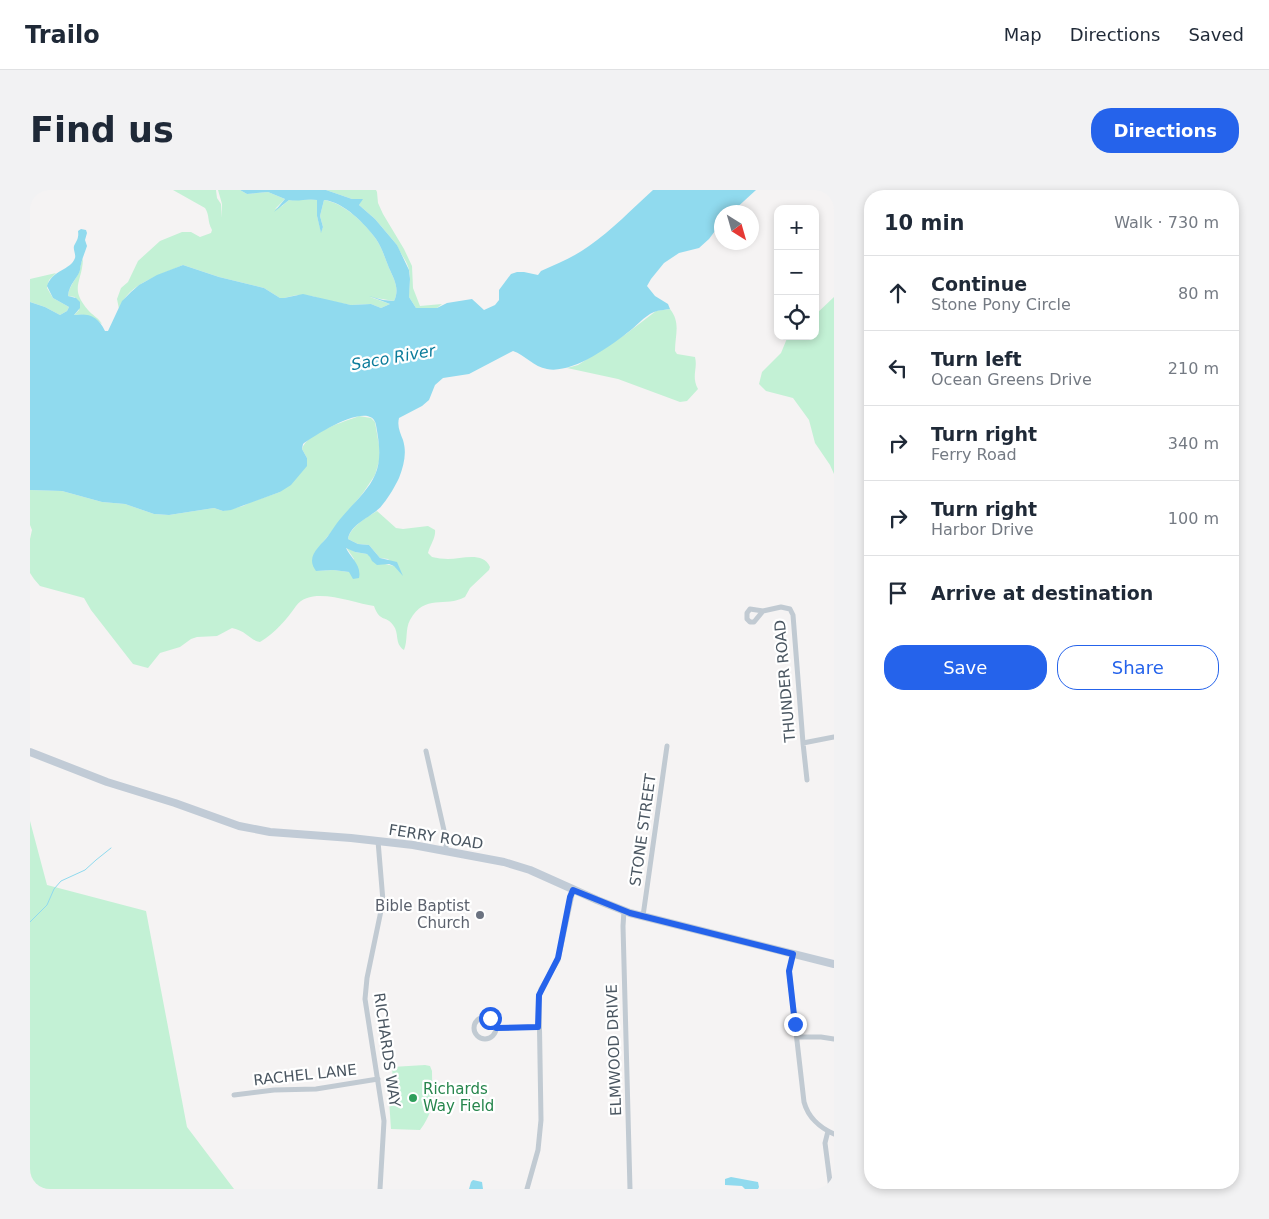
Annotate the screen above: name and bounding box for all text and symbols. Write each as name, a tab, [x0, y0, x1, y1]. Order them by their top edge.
text: Trailo	[25, 21, 100, 49]
text: Map	[1004, 24, 1042, 45]
text: Directions	[1070, 24, 1160, 45]
text: Saved	[1188, 24, 1244, 45]
button: Directions	[1091, 108, 1239, 153]
text: Find us	[30, 110, 174, 150]
north arrow	[714, 205, 759, 250]
map controls	[774, 205, 819, 340]
button: +	[774, 205, 819, 250]
text: 10 min	[884, 211, 965, 235]
text: Walk · 730 m	[1114, 213, 1219, 232]
button: −	[774, 250, 819, 295]
text: Continue	[931, 273, 1027, 295]
icon: ahead	[884, 279, 912, 307]
text: 80 m	[1178, 284, 1219, 303]
button: locate	[774, 295, 819, 340]
text: Stone Pony Circle	[931, 295, 1071, 314]
water label: Saco River	[350, 341, 438, 374]
text: Turn left	[931, 348, 1022, 370]
icon: left	[884, 354, 912, 382]
text: 210 m	[1168, 359, 1219, 378]
text: Ocean Greens Drive	[931, 370, 1092, 389]
text: Turn right	[931, 423, 1037, 445]
icon: right	[884, 429, 912, 457]
text: 340 m	[1168, 434, 1219, 453]
text: Ferry Road	[931, 445, 1017, 464]
text: Turn right	[931, 498, 1037, 520]
icon: right	[884, 504, 912, 532]
text: 100 m	[1168, 509, 1219, 528]
text: Harbor Drive	[931, 520, 1034, 539]
icon: arrive	[884, 579, 912, 607]
text: Arrive at destination	[931, 582, 1153, 604]
street label: THUNDER ROAD	[771, 619, 799, 744]
button: Save	[884, 645, 1047, 690]
button: Share	[1057, 645, 1219, 690]
street label: STONE STREET	[626, 772, 660, 887]
street label: FERRY ROAD	[387, 821, 485, 853]
place label: Bible Baptist Church	[375, 897, 470, 932]
marker: Bible Baptist Church	[474, 909, 486, 921]
street label: ELMWOOD DRIVE	[603, 984, 625, 1116]
street label: RICHARDS WAY	[370, 992, 404, 1109]
route start	[479, 1007, 502, 1030]
route end	[784, 1013, 807, 1036]
street label: RACHEL LANE	[252, 1061, 358, 1089]
place label: Richards Way Field	[423, 1080, 494, 1115]
marker: Richards Way Field	[407, 1092, 419, 1104]

